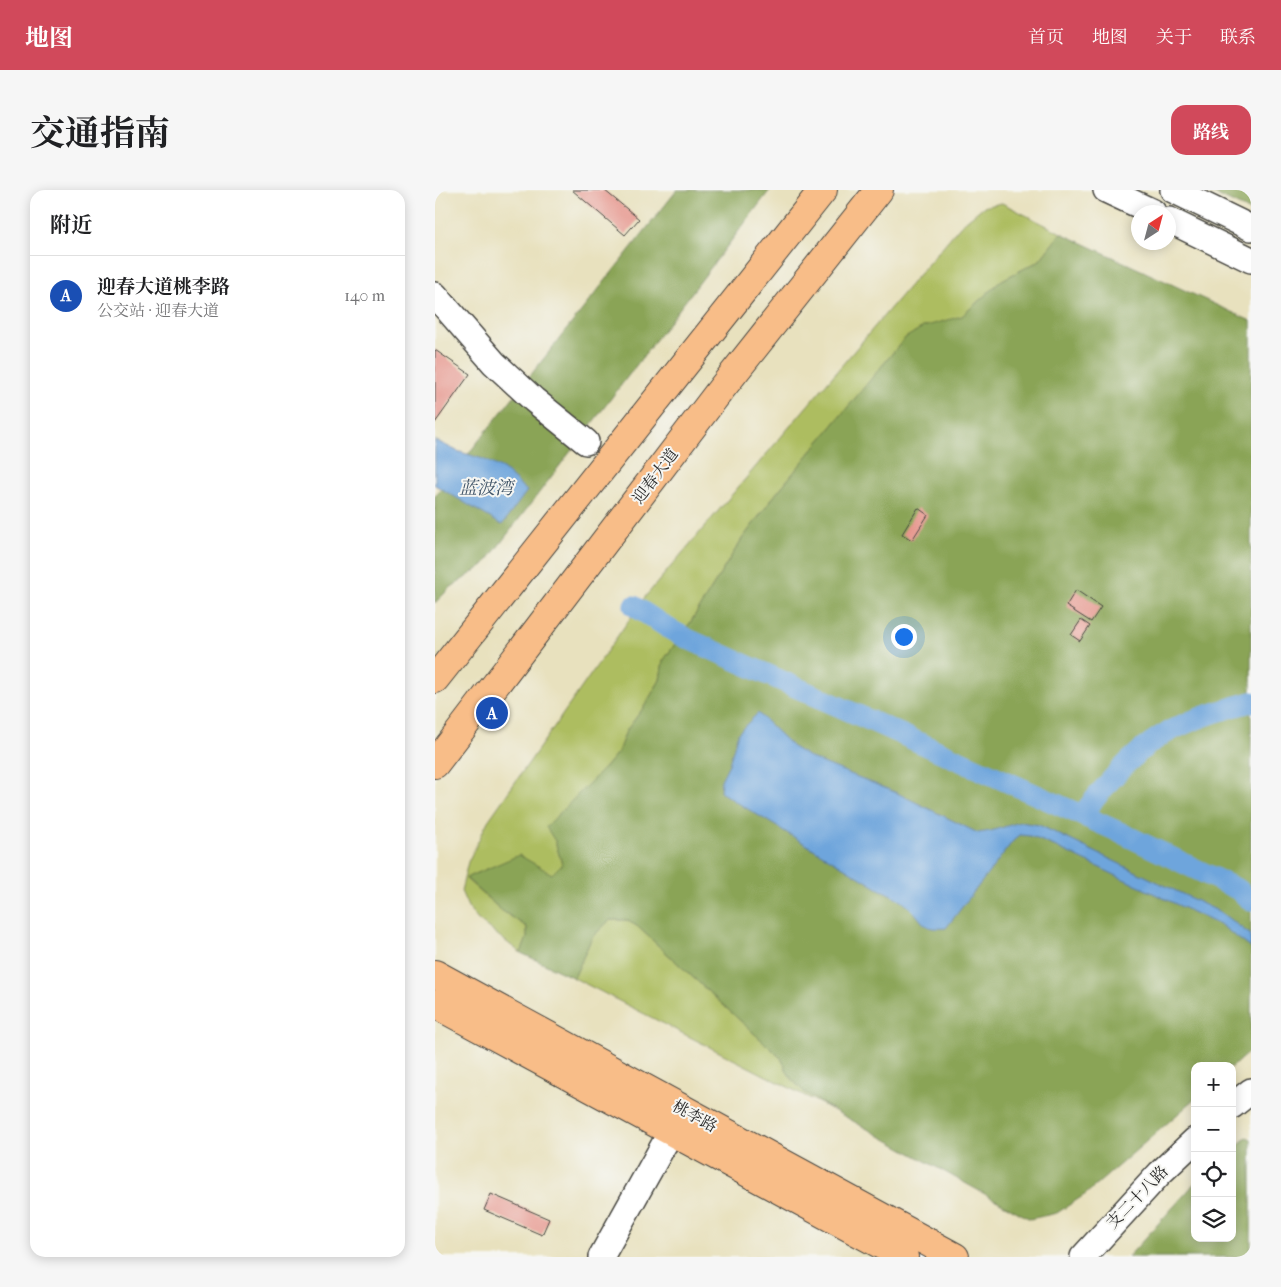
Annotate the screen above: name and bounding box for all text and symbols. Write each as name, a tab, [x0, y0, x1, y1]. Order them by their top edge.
text: 地图	[25, 24, 73, 52]
text: 首页	[1028, 27, 1064, 48]
text: 地图	[1092, 27, 1128, 48]
text: 关于	[1156, 27, 1192, 48]
text: 联系	[1220, 27, 1256, 48]
button: 路线	[1171, 105, 1251, 155]
text: 交通指南	[30, 113, 170, 154]
north arrow	[1131, 205, 1176, 250]
text: 附近	[50, 213, 92, 237]
text: 迎春大道桃李路	[97, 276, 230, 298]
text: A	[61, 286, 71, 305]
text: 140 m	[344, 286, 385, 305]
text: 公交站 · 迎春大道	[97, 301, 219, 320]
street label: 迎春大道	[628, 445, 682, 507]
water label: 蓝波湾	[459, 478, 516, 499]
your location	[891, 624, 917, 650]
pin: A	[476, 694, 508, 732]
map controls	[1191, 1062, 1236, 1242]
button: +	[1191, 1062, 1236, 1107]
street label: 桃李路	[669, 1096, 721, 1136]
button: −	[1191, 1107, 1236, 1152]
button: locate	[1191, 1152, 1236, 1197]
street label: 支二十八路	[1102, 1162, 1172, 1232]
button: layers	[1191, 1197, 1236, 1242]

